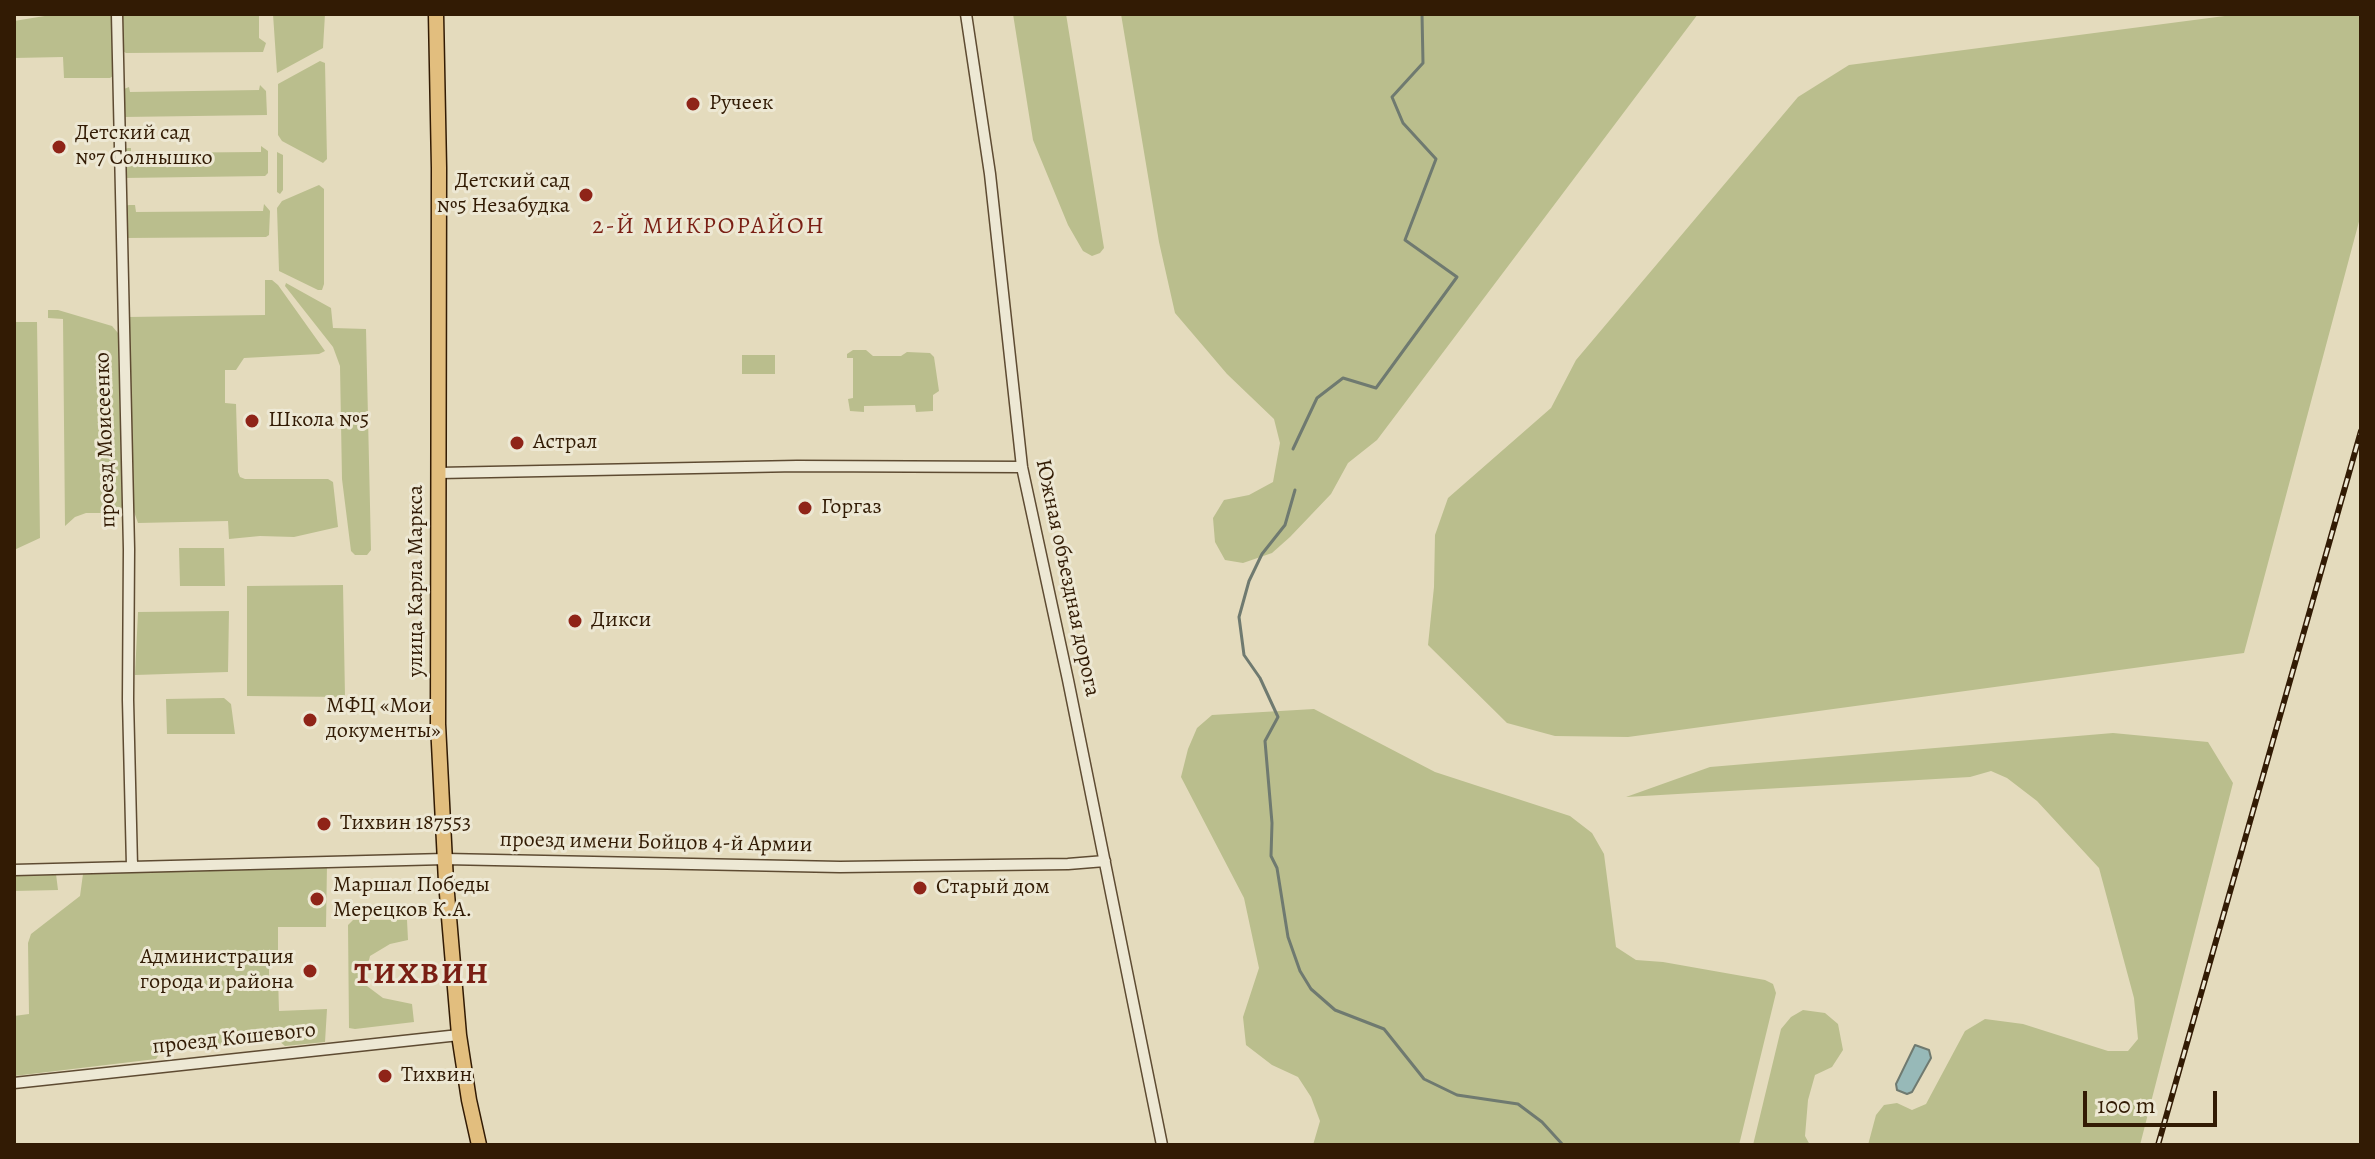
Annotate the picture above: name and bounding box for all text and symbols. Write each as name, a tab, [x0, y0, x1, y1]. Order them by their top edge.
place label: Ручеек	[709, 91, 773, 117]
marker: Ручеек	[684, 95, 702, 113]
place label: Детский сад №7 Солнышко	[75, 121, 213, 172]
marker: Детский сад №7 Солнышко	[50, 138, 68, 156]
place label: Детский сад №5 Незабудка	[436, 169, 570, 220]
marker: Детский сад №5 Незабудка	[577, 186, 595, 204]
district label: 2-Й МИКРОРАЙОН	[592, 213, 826, 241]
street label: проезд Моисеенко	[90, 351, 122, 529]
place label: Школа №5	[268, 408, 369, 434]
marker: Школа №5	[243, 412, 261, 430]
place label: Астрал	[533, 430, 597, 456]
marker: Астрал	[508, 434, 526, 452]
street label: Южная объездная дорога	[1029, 457, 1105, 699]
street label: улица Карла Маркса	[404, 485, 430, 677]
place label: Горгаз	[821, 495, 882, 521]
marker: Горгаз	[796, 499, 814, 517]
place label: Дикси	[591, 608, 651, 634]
marker: Дикси	[566, 612, 584, 630]
place label: МФЦ «Мои документы»	[326, 694, 441, 746]
marker: МФЦ «Мои документы»	[301, 711, 319, 729]
place label: Тихвин 187553	[340, 811, 471, 837]
marker: Тихвин 187553	[315, 815, 333, 833]
street label: проезд имени Бойцов 4-й Армии	[499, 827, 813, 859]
place label: Маршал Победы Мерецков К.А.	[333, 873, 490, 924]
place label: Старый дом	[936, 875, 1050, 901]
marker: Старый дом	[911, 879, 929, 897]
marker: Маршал Победы Мерецков К.А.	[308, 890, 326, 908]
place label: Администрация города и района	[140, 945, 294, 996]
district label: ТИХВИН	[354, 958, 490, 994]
marker: Администрация города и района	[301, 962, 319, 980]
street label: проезд Кошевого	[151, 1017, 317, 1061]
place label: Тихвин	[401, 1063, 472, 1089]
marker: Тихвин	[376, 1067, 394, 1085]
scale bar	[2087, 1075, 2221, 1125]
text: 100 m	[2097, 1089, 2156, 1121]

